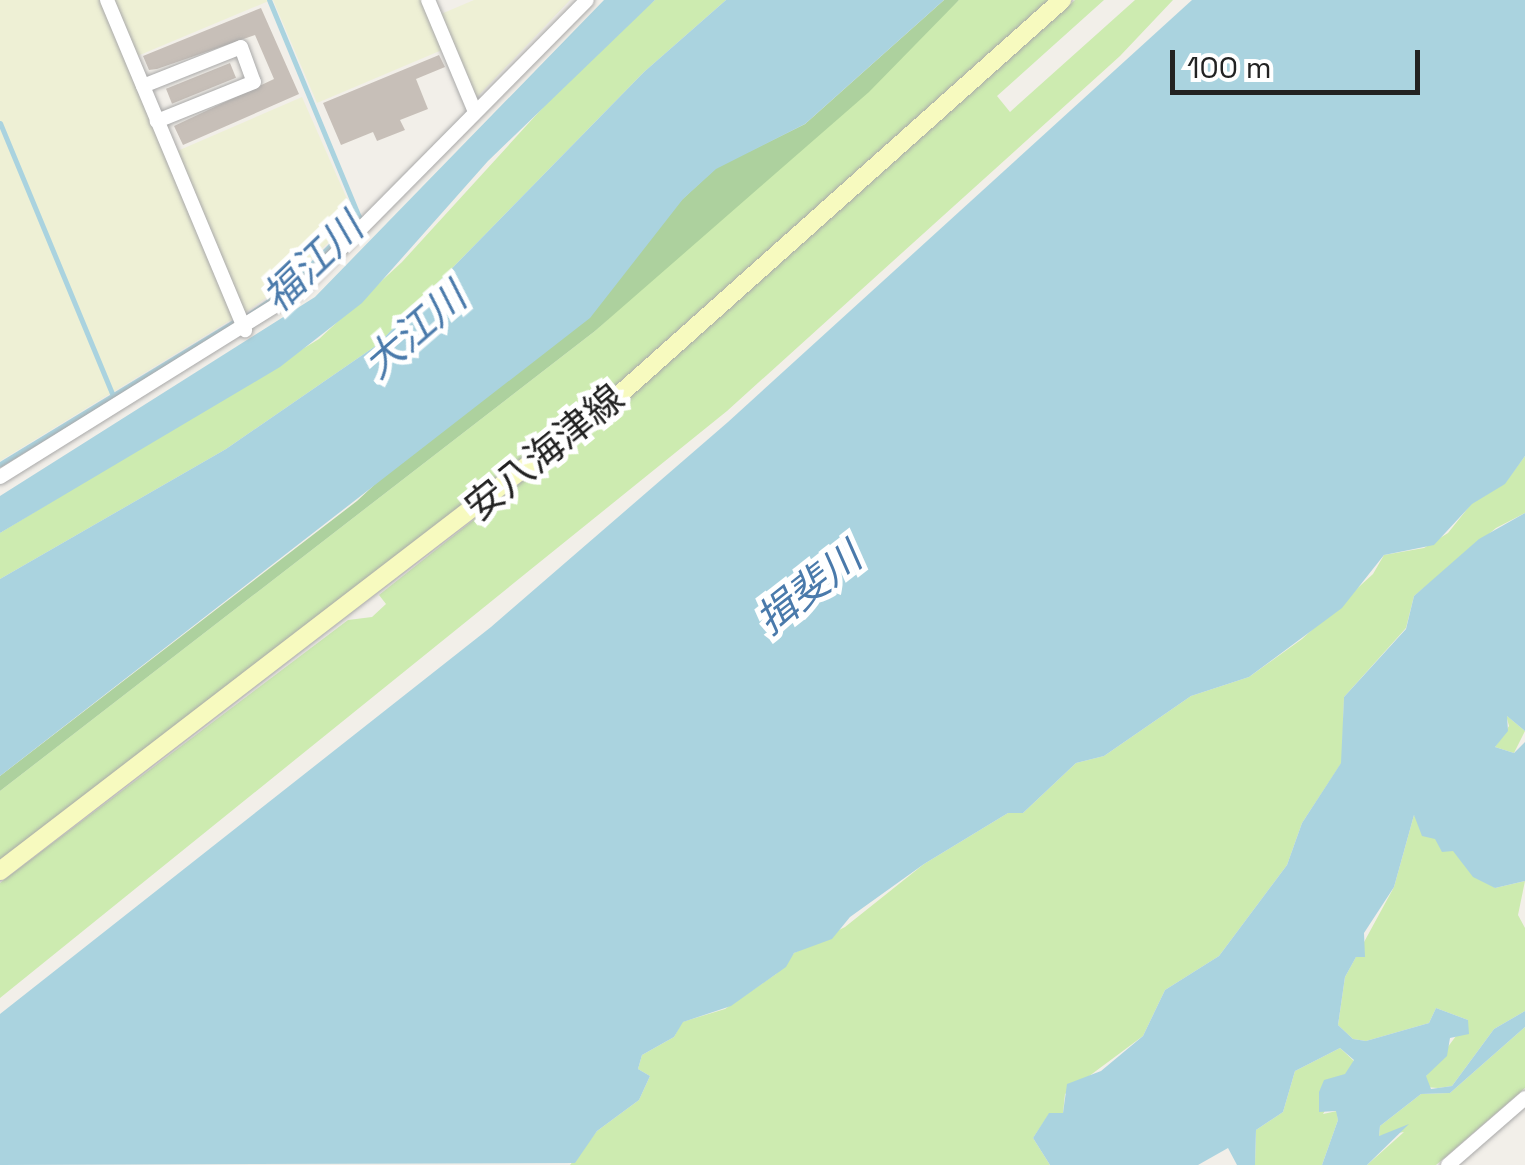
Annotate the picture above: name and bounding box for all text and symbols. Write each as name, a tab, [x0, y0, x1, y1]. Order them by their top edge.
scale bar	[1175, 30, 1425, 92]
text: 100 m	[1187, 48, 1272, 87]
water label: 福江川	[253, 204, 373, 322]
water label: 大江川	[354, 274, 476, 388]
street label: 安八海津線	[457, 375, 633, 531]
water label: 揖斐川	[747, 533, 871, 645]

